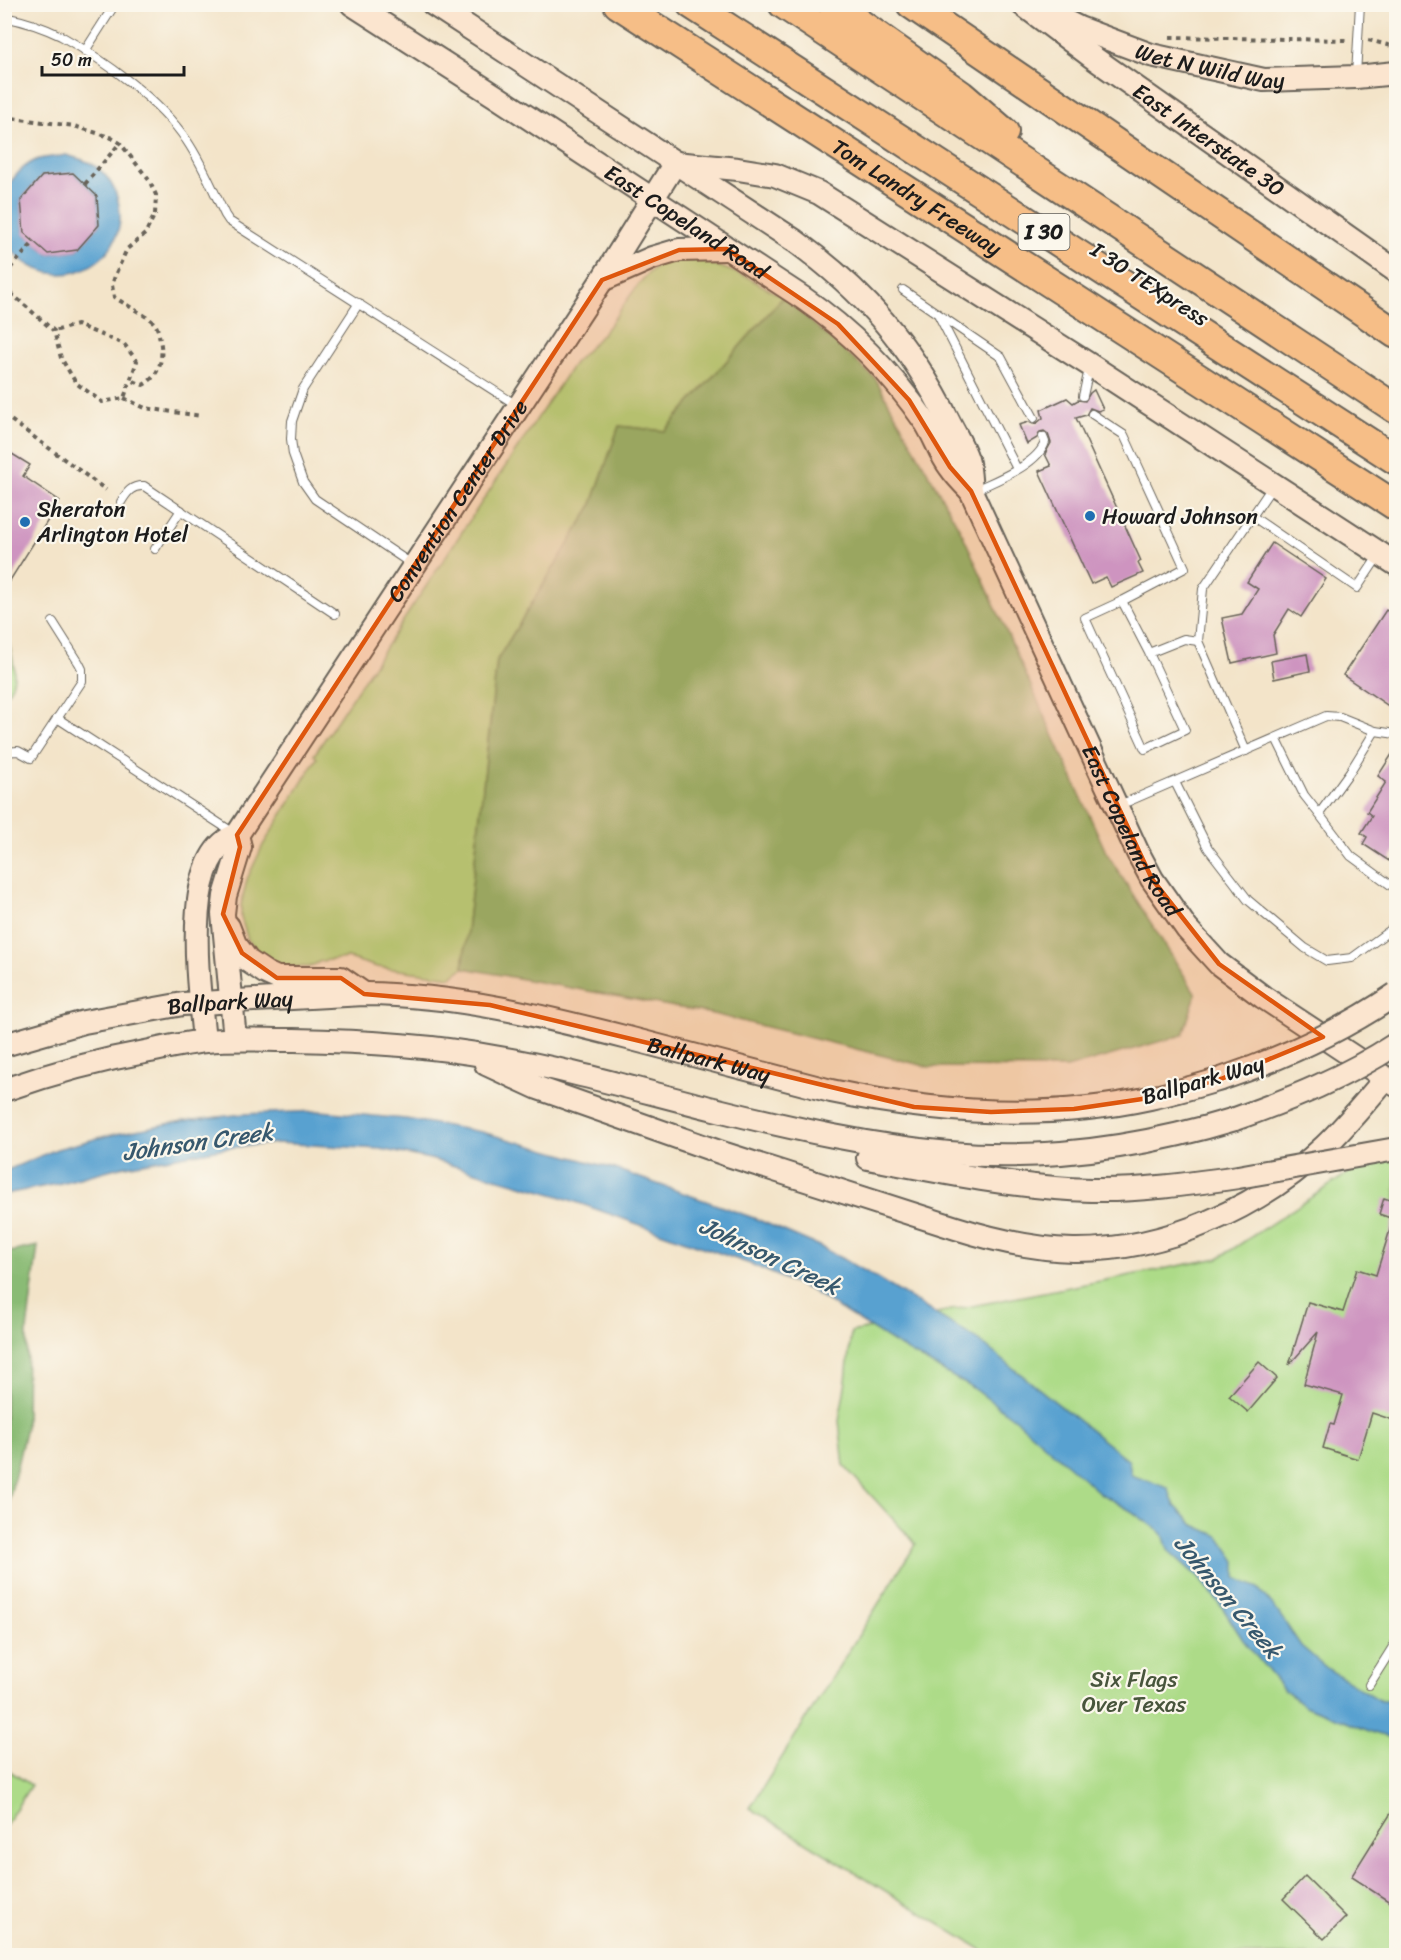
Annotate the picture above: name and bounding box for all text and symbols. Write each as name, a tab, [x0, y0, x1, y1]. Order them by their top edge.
street label: Wet N Wild Way	[1130, 31, 1286, 100]
scale bar	[42, 39, 184, 77]
text: 50 m	[51, 44, 92, 76]
street label: East Interstate 30	[1125, 72, 1294, 207]
street label: Tom Landry Freeway	[824, 127, 1011, 267]
street label: East Copeland Road	[597, 153, 778, 291]
road number: I 30	[1018, 214, 1070, 250]
street label: I 30 TEXpress	[1082, 230, 1218, 338]
street label: Convention Center Drive	[376, 391, 538, 610]
place label: Sheraton Arlington Hotel	[36, 490, 189, 554]
place label: Howard Johnson	[1102, 497, 1258, 536]
marker: Howard Johnson	[1083, 509, 1097, 523]
marker: Sheraton Arlington Hotel	[18, 515, 32, 529]
street label: East Copeland Road	[1071, 738, 1193, 926]
street label: Ballpark Way	[164, 978, 295, 1026]
street label: Ballpark Way	[643, 1024, 775, 1094]
street label: Ballpark Way	[1137, 1044, 1270, 1116]
water label: Johnson Creek	[120, 1110, 277, 1173]
water label: Johnson Creek	[692, 1205, 849, 1308]
water label: Johnson Creek	[1163, 1525, 1294, 1670]
park label: Six Flags Over Texas	[1082, 1660, 1187, 1724]

